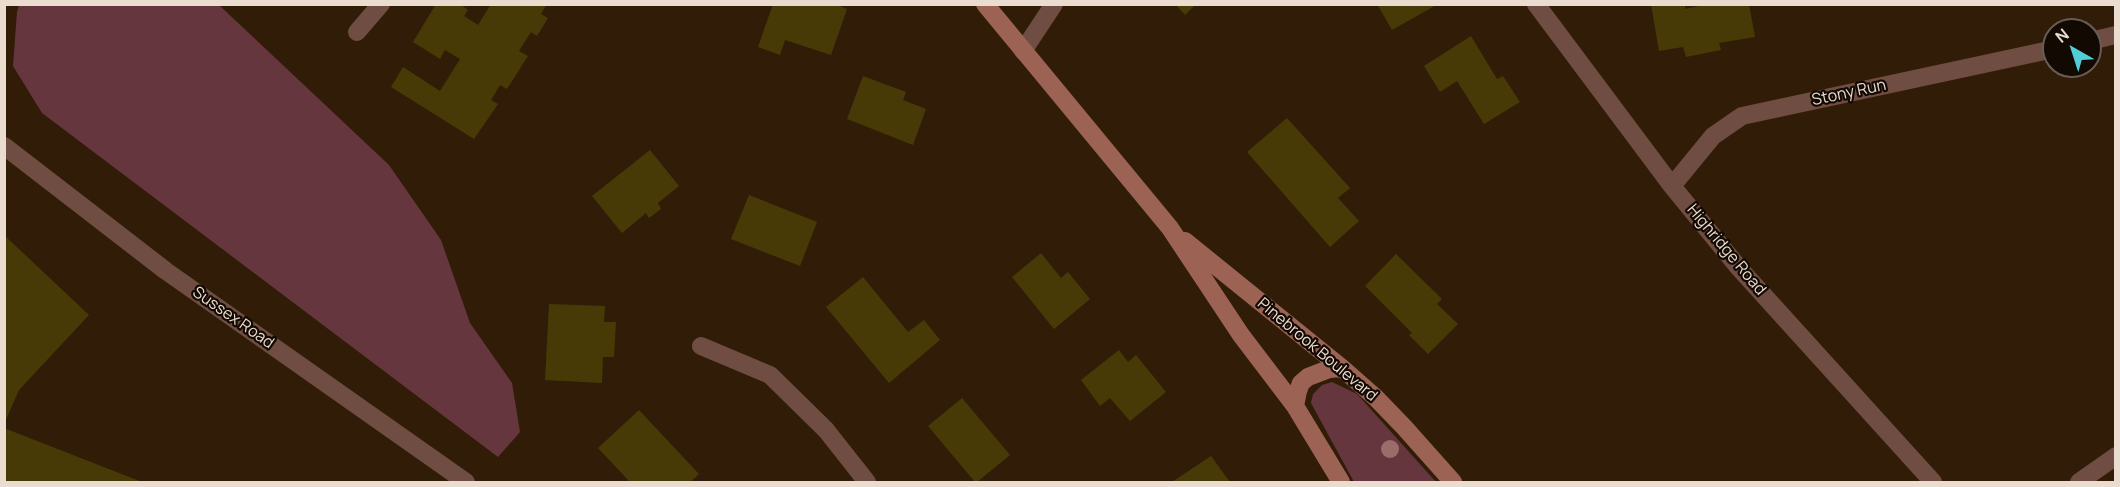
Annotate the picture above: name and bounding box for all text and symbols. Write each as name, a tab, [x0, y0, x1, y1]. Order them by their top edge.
north arrow	[2042, 18, 2102, 78]
text: N	[2051, 23, 2073, 48]
street label: Stony Run	[1810, 76, 1888, 110]
street label: Highridge Road	[1682, 201, 1770, 299]
street label: Sussex Road	[189, 283, 277, 353]
street label: Pinebrook Boulevard	[1253, 294, 1381, 406]

